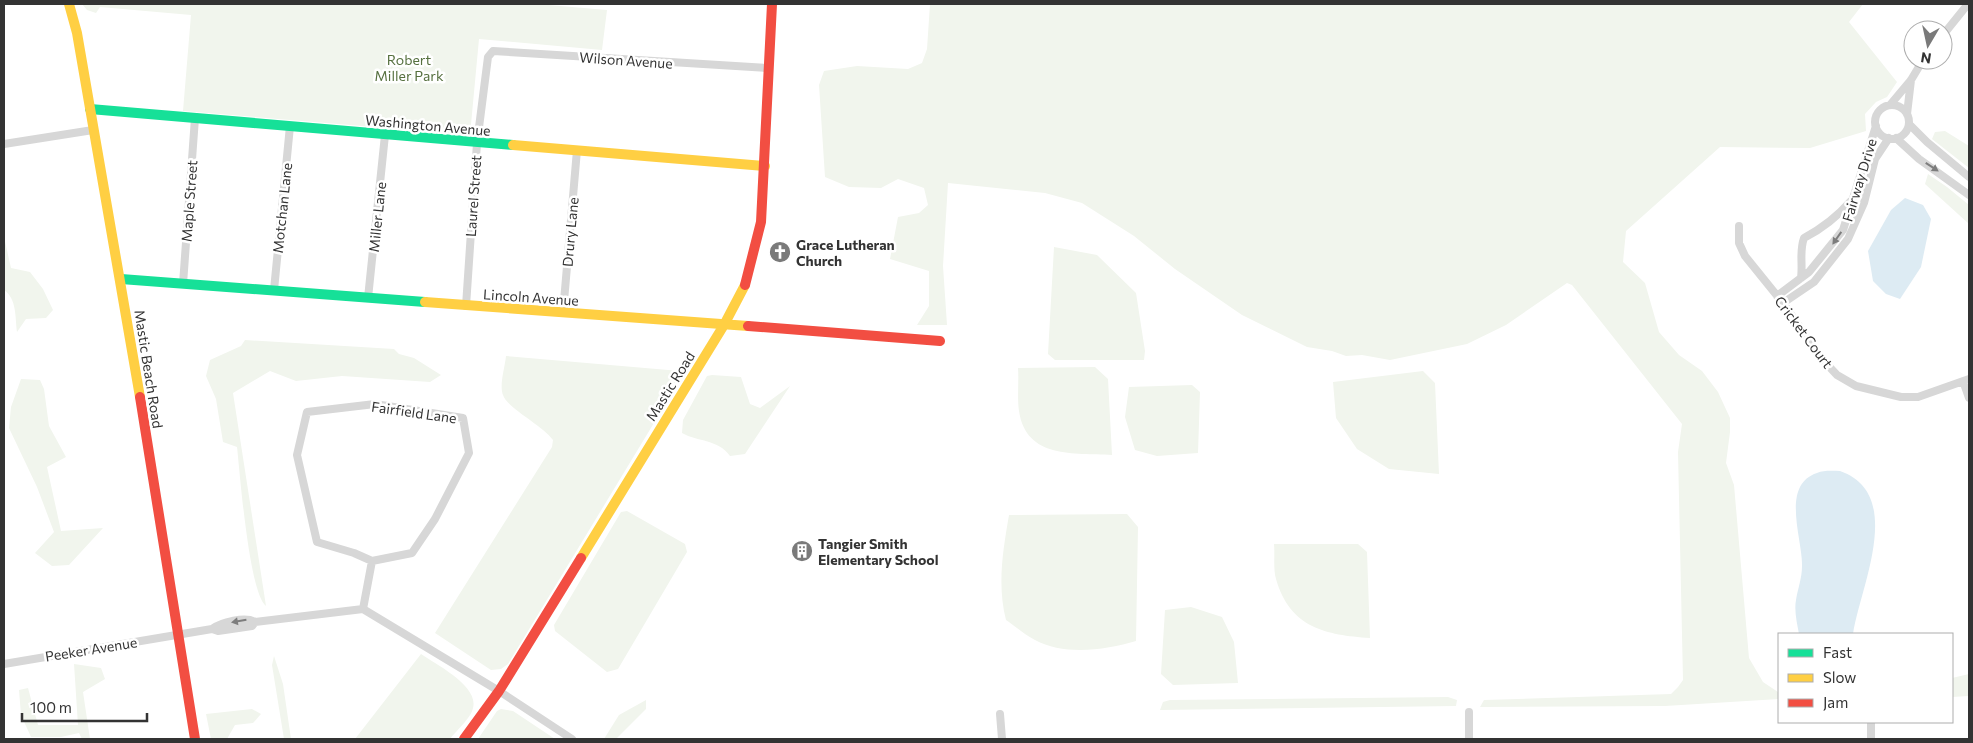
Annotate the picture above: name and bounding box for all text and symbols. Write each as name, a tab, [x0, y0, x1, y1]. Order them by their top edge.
north arrow	[1903, 20, 1953, 70]
street label: Wilson Avenue	[579, 48, 673, 72]
text: N	[1919, 49, 1932, 68]
park label: Robert Miller Park	[374, 51, 444, 84]
street label: Washington Avenue	[365, 111, 491, 139]
street label: Fairway Drive	[1838, 136, 1880, 224]
street label: Laurel Street	[462, 154, 484, 237]
street label: Maple Street	[178, 159, 200, 243]
street label: Motchan Lane	[269, 162, 295, 254]
one-way arrow	[1925, 162, 1939, 172]
street label: Miller Lane	[365, 181, 389, 253]
street label: Drury Lane	[558, 196, 582, 268]
one-way arrow	[1832, 231, 1842, 245]
place label: Grace Lutheran Church	[796, 236, 895, 269]
church icon: Grace Lutheran Church	[768, 240, 792, 264]
street label: Lincoln Avenue	[483, 285, 579, 309]
street label: Cricket Court	[1771, 293, 1837, 372]
street label: Mastic Beach Road	[131, 308, 167, 430]
street label: Mastic Road	[642, 348, 698, 424]
street label: Fairfield Lane	[370, 398, 458, 426]
place label: Tangier Smith Elementary School	[818, 535, 938, 568]
building icon: Tangier Smith Elementary School	[790, 539, 814, 563]
one-way arrow	[230, 618, 246, 626]
street label: Peeker Avenue	[44, 633, 138, 665]
legend	[1778, 633, 1953, 723]
text: Fast	[1823, 643, 1852, 661]
text: Slow	[1823, 668, 1856, 686]
scale bar	[22, 690, 148, 722]
text: Jam	[1823, 693, 1848, 711]
text: 100 m	[30, 698, 72, 716]

